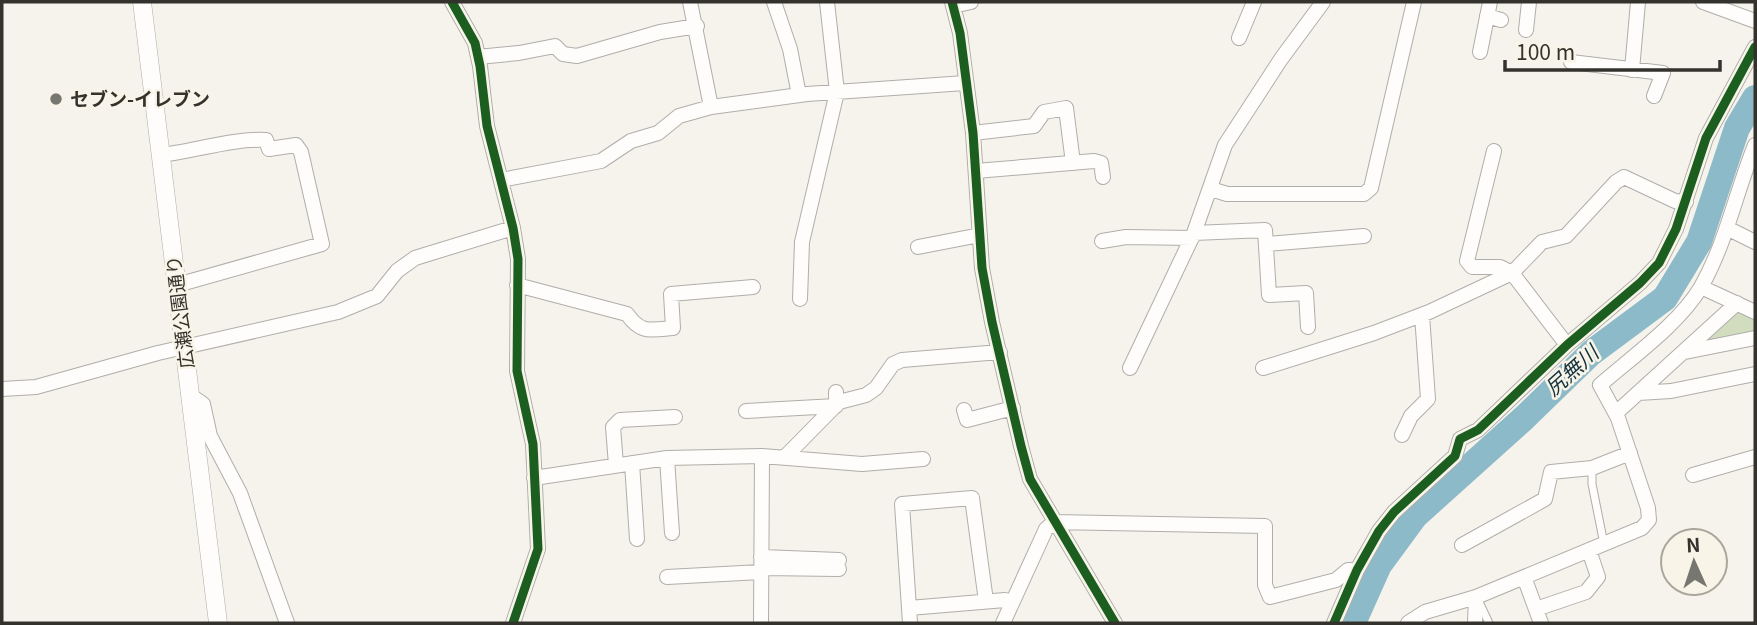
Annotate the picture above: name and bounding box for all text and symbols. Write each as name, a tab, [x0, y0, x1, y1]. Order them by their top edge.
scale bar	[1505, 28, 1720, 72]
text: 100 m	[1516, 36, 1575, 66]
place label: セブン-イレブン	[70, 84, 210, 111]
marker: セブン-イレブン	[48, 91, 64, 107]
street label: 広瀬公園通り	[158, 254, 199, 370]
water label: 尻無川	[1537, 336, 1606, 402]
north arrow	[1659, 527, 1729, 597]
text: N	[1685, 530, 1701, 557]

